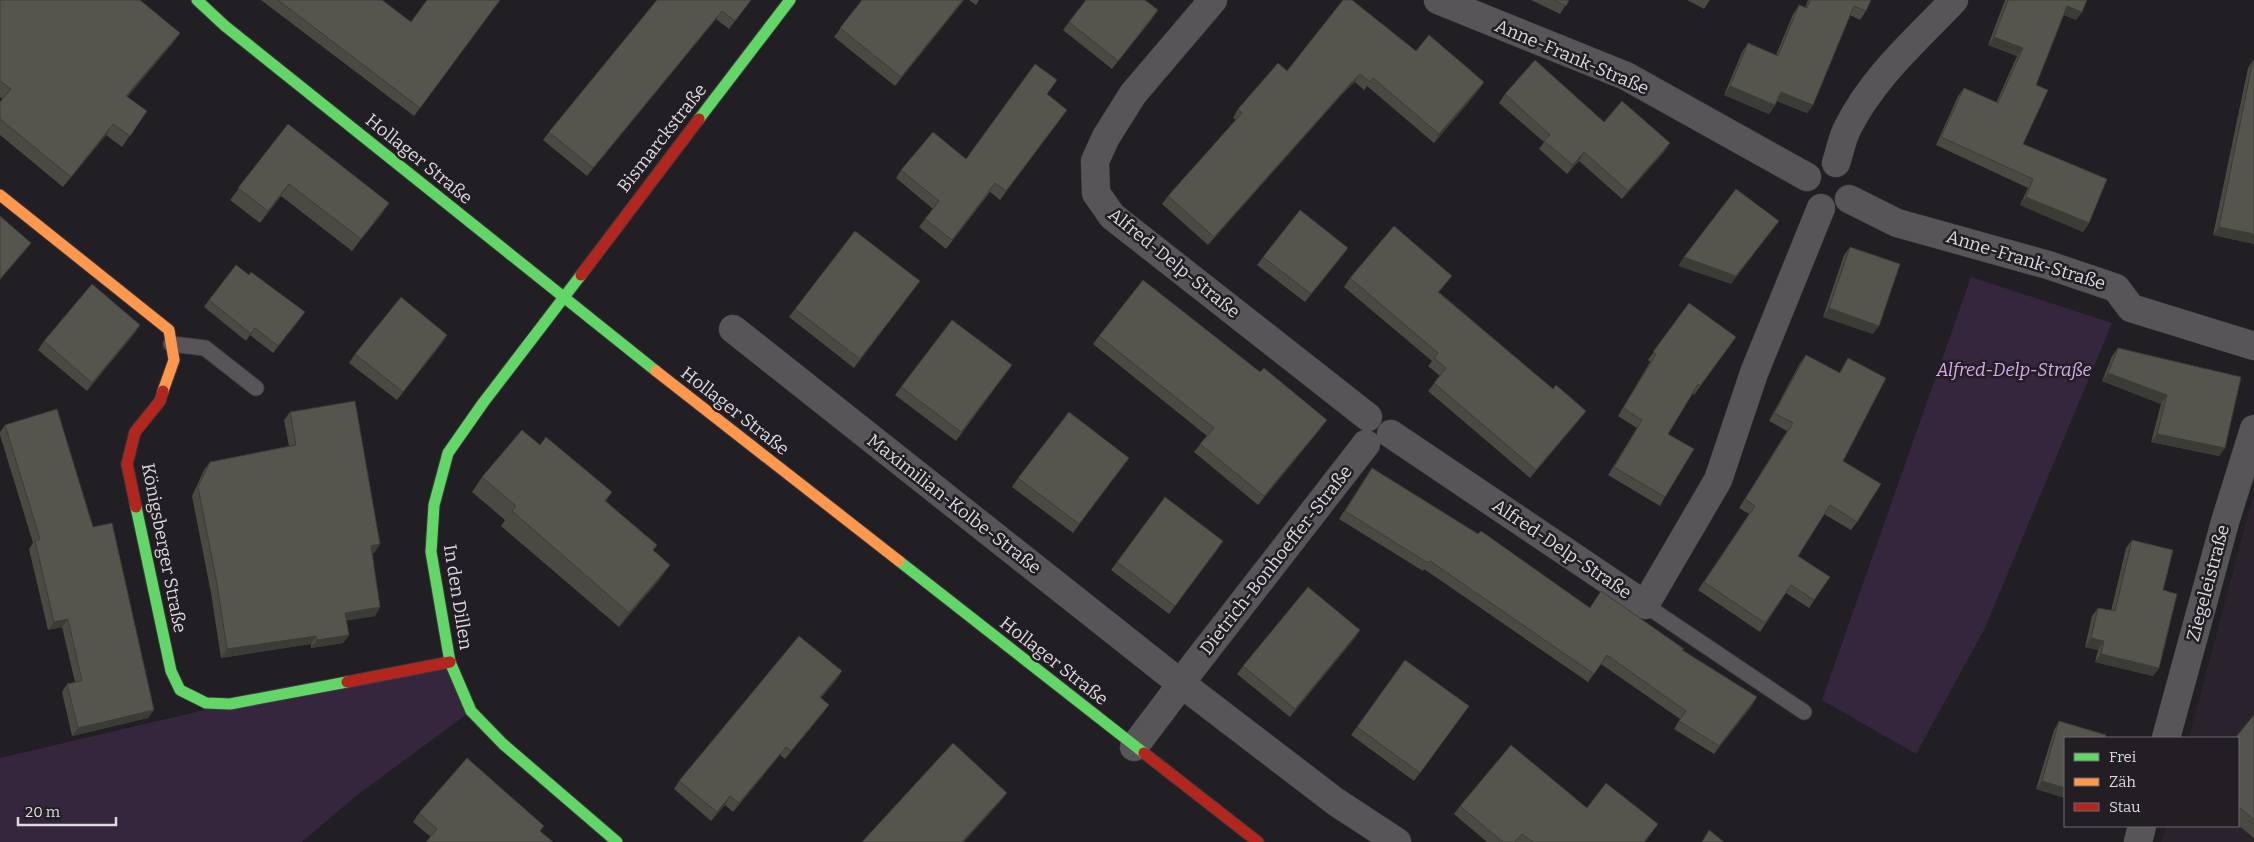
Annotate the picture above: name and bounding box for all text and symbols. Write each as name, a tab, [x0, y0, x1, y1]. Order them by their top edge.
street label: Anne-Frank-Straße	[1492, 15, 1652, 99]
street label: Bismarckstraße	[613, 79, 711, 197]
street label: Hollager Straße	[361, 109, 477, 209]
street label: Alfred-Delp-Straße	[1104, 203, 1244, 323]
street label: Anne-Frank-Straße	[1944, 225, 2108, 295]
park label: Alfred-Delp-Straße	[1935, 359, 2092, 381]
street label: Hollager Straße	[677, 362, 793, 460]
street label: Maximilian-Kolbe-Straße	[863, 429, 1045, 579]
street label: Königsberger Straße	[137, 461, 191, 635]
street label: Dietrich-Bonhoeffer-Straße	[1195, 461, 1357, 659]
street label: Alfred-Delp-Straße	[1488, 494, 1636, 604]
street label: Ziegeleistraße	[2182, 522, 2234, 644]
street label: In den Dillen	[439, 543, 477, 652]
street label: Hollager Straße	[996, 612, 1112, 710]
legend	[2064, 737, 2239, 827]
text: Frei	[2109, 748, 2137, 766]
text: Zäh	[2109, 773, 2136, 791]
scale bar	[18, 794, 115, 826]
text: Stau	[2109, 798, 2141, 816]
text: 20 m	[25, 803, 61, 821]

